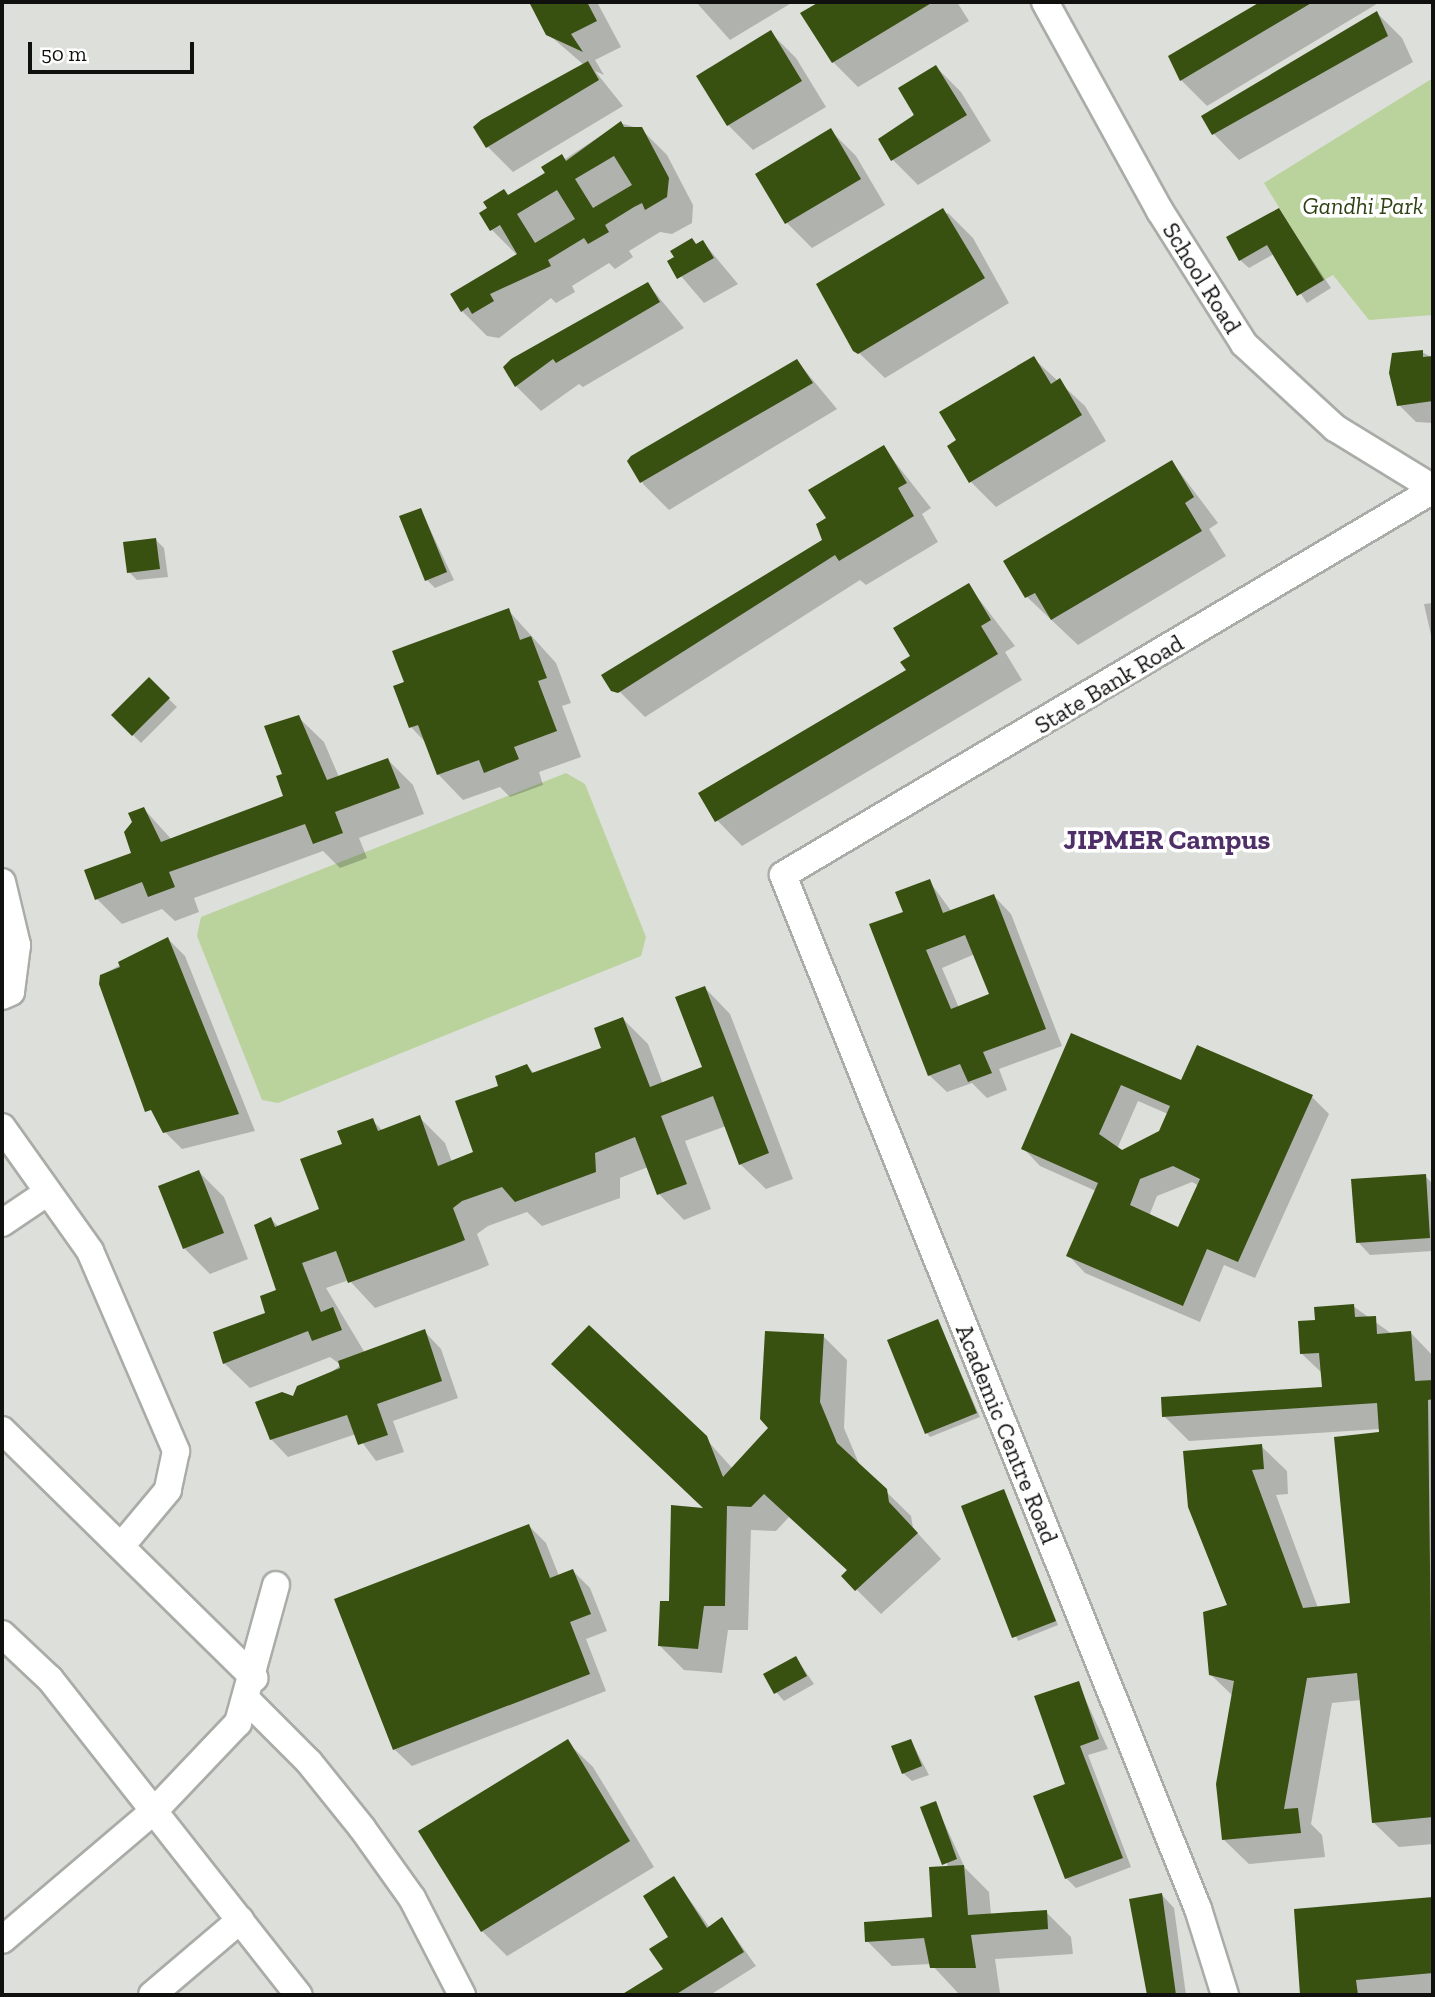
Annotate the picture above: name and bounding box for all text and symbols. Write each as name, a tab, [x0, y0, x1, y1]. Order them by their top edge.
scale bar	[32, 28, 198, 72]
text: 50 m	[41, 41, 87, 66]
park label: Gandhi Park	[1303, 192, 1423, 220]
street label: School Road	[1157, 217, 1247, 339]
street label: State Bank Road	[1029, 628, 1189, 740]
district label: JIPMER Campus	[1064, 823, 1270, 857]
street label: Academic Centre Road	[950, 1320, 1064, 1548]

